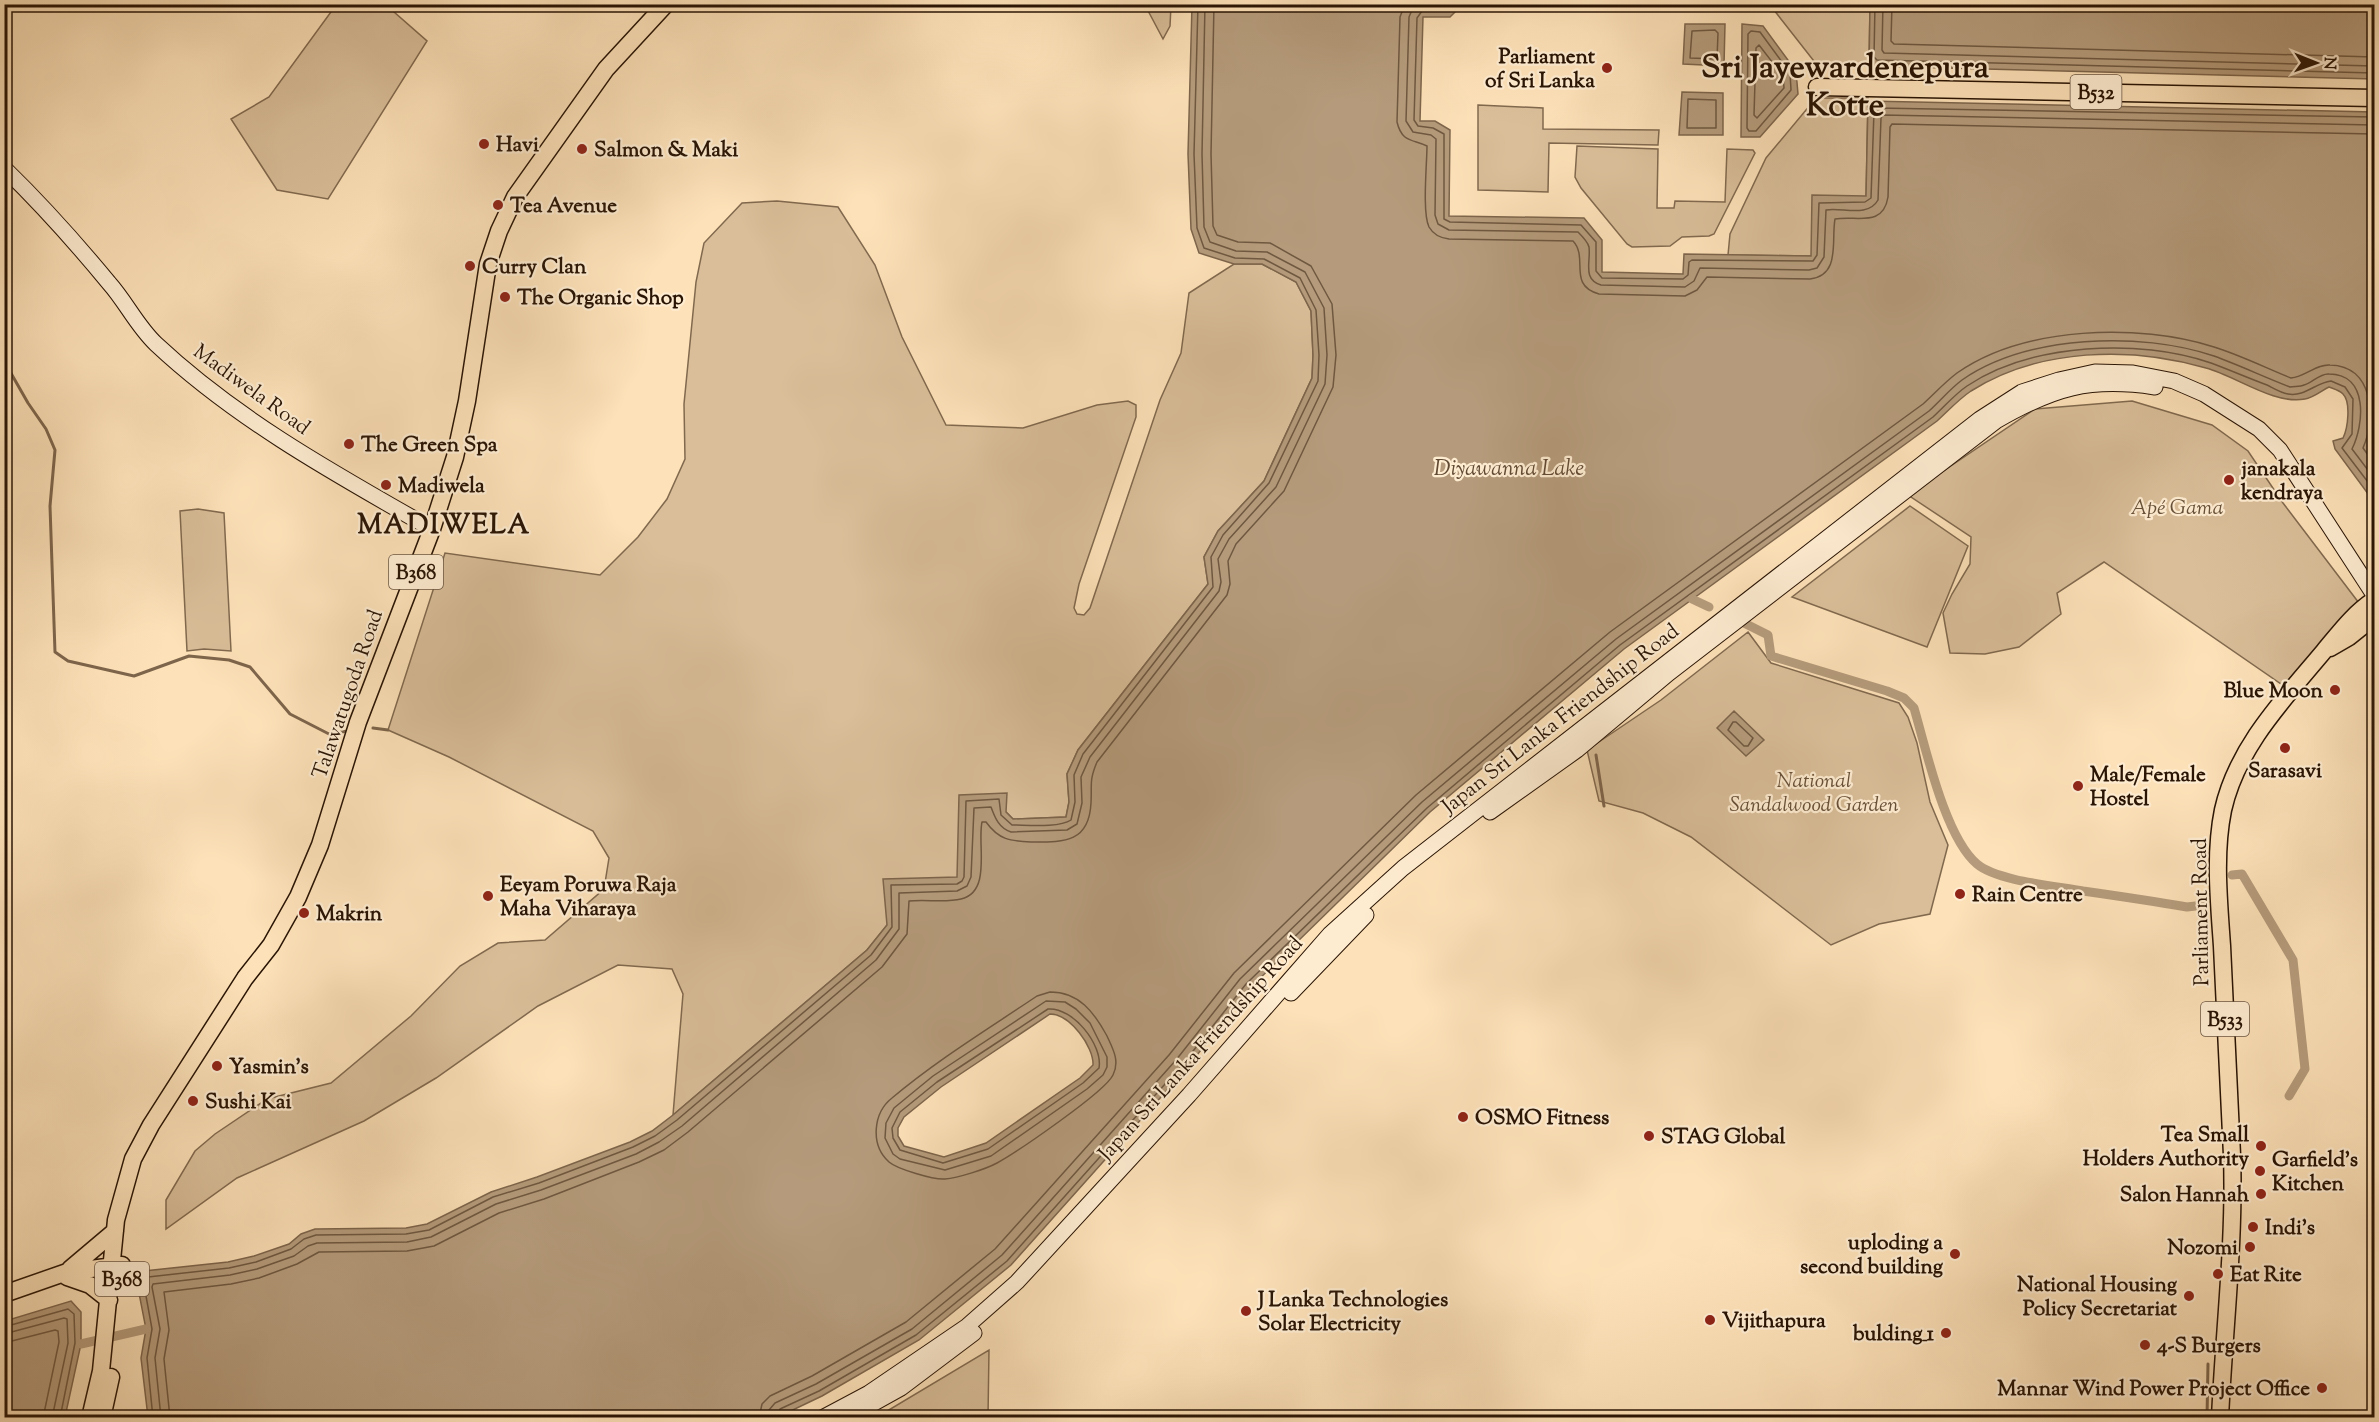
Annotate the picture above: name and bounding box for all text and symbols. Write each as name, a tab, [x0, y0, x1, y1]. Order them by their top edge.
north arrow	[2286, 33, 2346, 93]
place label: Parliament of Sri Lanka	[1485, 43, 1596, 97]
district label: Sri Jayewardenepura Kotte	[1701, 45, 1990, 131]
text: N	[2317, 57, 2340, 70]
marker: Parliament of Sri Lanka	[1600, 61, 1614, 75]
road number: B532	[2070, 75, 2122, 109]
place label: Havi	[496, 131, 539, 161]
place label: Salmon & Maki	[594, 136, 738, 166]
marker: Havi	[477, 137, 491, 151]
marker: Salmon & Maki	[575, 142, 589, 156]
place label: Tea Avenue	[510, 192, 617, 222]
marker: Tea Avenue	[491, 198, 505, 212]
place label: Curry Clan	[482, 253, 587, 283]
marker: Curry Clan	[463, 259, 477, 273]
place label: The Organic Shop	[517, 284, 684, 314]
marker: The Organic Shop	[498, 290, 512, 304]
street label: Madiwela Road	[186, 338, 316, 444]
place label: The Green Spa	[361, 431, 498, 461]
marker: The Green Spa	[342, 437, 356, 451]
water label: Diyawanna Lake	[1434, 454, 1584, 486]
place label: janakala kendraya	[2240, 455, 2323, 509]
place label: Madiwela	[398, 472, 485, 502]
marker: janakala kendraya	[2222, 473, 2236, 487]
marker: Madiwela	[379, 478, 393, 492]
park label: Apé Gama	[2131, 494, 2224, 524]
district label: MADIWELA	[357, 507, 531, 546]
road number: B368	[389, 555, 443, 589]
street label: Talawatugoda Road	[306, 606, 392, 783]
street label: Japan Sri Lanka Friendship Road	[1436, 617, 1686, 822]
place label: Blue Moon	[2224, 677, 2324, 707]
marker: Blue Moon	[2328, 683, 2342, 697]
marker: Sarasavi	[2278, 741, 2292, 755]
place label: Sarasavi	[2248, 757, 2322, 787]
place label: Male/Female Hostel	[2090, 761, 2206, 815]
park label: National Sandalwood Garden	[1730, 767, 1899, 821]
marker: Male/Female Hostel	[2071, 779, 2085, 793]
street label: Parliament Road	[2186, 837, 2218, 986]
place label: Eeyam Poruwa Raja Maha Viharaya	[500, 871, 677, 925]
place label: Rain Centre	[1972, 881, 2083, 911]
marker: Rain Centre	[1953, 887, 1967, 901]
marker: Eeyam Poruwa Raja Maha Viharaya	[481, 889, 495, 903]
place label: Makrin	[316, 900, 383, 930]
marker: Makrin	[297, 906, 311, 920]
street label: Japan Sri Lanka Friendship Road	[1091, 930, 1311, 1169]
road number: B533	[2201, 1002, 2249, 1036]
place label: Yasmin's	[229, 1053, 309, 1083]
marker: Yasmin's	[210, 1059, 224, 1073]
place label: Sushi Kai	[205, 1088, 292, 1118]
marker: Sushi Kai	[186, 1094, 200, 1108]
place label: OSMO Fitness	[1475, 1104, 1609, 1134]
marker: OSMO Fitness	[1456, 1110, 1470, 1124]
place label: Tea Small Holders Authority	[2083, 1121, 2250, 1175]
place label: STAG Global	[1661, 1123, 1785, 1153]
marker: STAG Global	[1642, 1129, 1656, 1143]
marker: Tea Small Holders Authority	[2254, 1139, 2268, 1153]
place label: Garfield's Kitchen	[2272, 1146, 2358, 1200]
marker: Garfield's Kitchen	[2253, 1164, 2267, 1178]
place label: Salon Hannah	[2120, 1181, 2250, 1211]
marker: Salon Hannah	[2254, 1187, 2268, 1201]
place label: Indi's	[2265, 1214, 2315, 1244]
marker: Indi's	[2246, 1220, 2260, 1234]
place label: uploding a second building	[1800, 1229, 1944, 1283]
place label: Nozomi	[2167, 1234, 2238, 1264]
marker: Nozomi	[2243, 1240, 2257, 1254]
marker: uploding a second building	[1948, 1247, 1962, 1261]
place label: Eat Rite	[2230, 1261, 2302, 1291]
road number: B368	[95, 1262, 149, 1296]
marker: Eat Rite	[2211, 1267, 2225, 1281]
place label: National Housing Policy Secretariat	[2017, 1271, 2178, 1325]
place label: J Lanka Technologies Solar Electricity	[1256, 1286, 1448, 1340]
marker: National Housing Policy Secretariat	[2182, 1289, 2196, 1303]
marker: J Lanka Technologies Solar Electricity	[1239, 1304, 1253, 1318]
place label: Vijithapura	[1722, 1307, 1826, 1337]
marker: Vijithapura	[1703, 1313, 1717, 1327]
place label: bulding_1	[1852, 1320, 1935, 1350]
marker: bulding_1	[1939, 1326, 1953, 1340]
place label: 4-S Burgers	[2156, 1332, 2261, 1362]
marker: 4-S Burgers	[2138, 1338, 2152, 1352]
place label: Mannar Wind Power Project Office	[1997, 1375, 2310, 1405]
marker: Mannar Wind Power Project Office	[2315, 1381, 2329, 1395]

